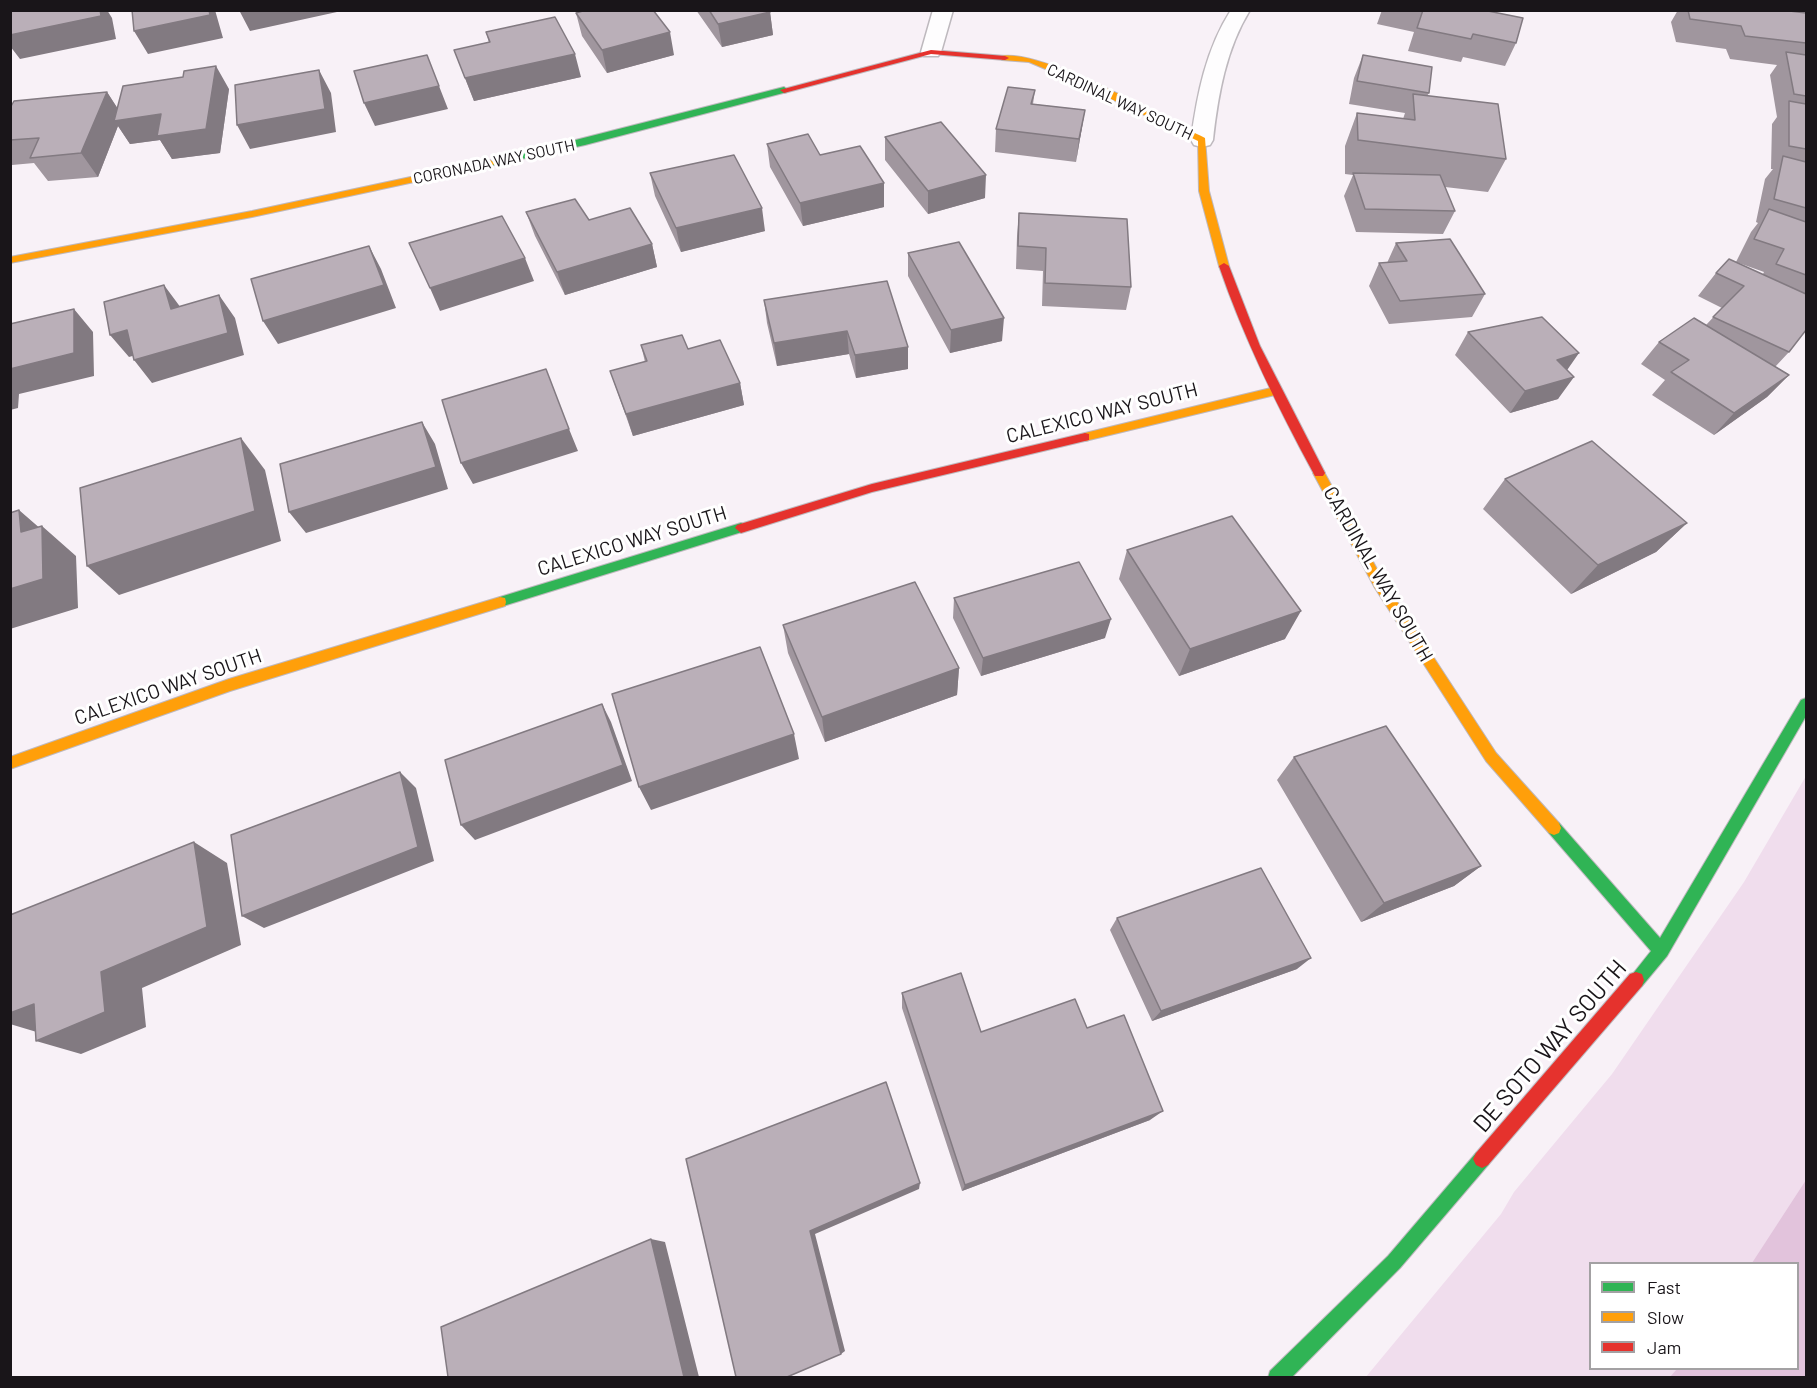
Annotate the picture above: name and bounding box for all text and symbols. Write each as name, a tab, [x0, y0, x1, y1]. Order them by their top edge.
street label: CARDINAL WAY SOUTH	[1044, 60, 1196, 144]
street label: CORONADA WAY SOUTH	[411, 135, 577, 189]
street label: CALEXICO WAY SOUTH	[1004, 378, 1200, 448]
street label: CARDINAL WAY SOUTH	[1318, 482, 1438, 666]
street label: CALEXICO WAY SOUTH	[535, 501, 729, 581]
street label: CALEXICO WAY SOUTH	[71, 644, 265, 730]
street label: DE SOTO WAY SOUTH	[1467, 954, 1633, 1138]
legend	[1589, 1262, 1799, 1370]
text: Fast	[1647, 1276, 1681, 1298]
text: Slow	[1647, 1306, 1684, 1328]
text: Jam	[1647, 1336, 1681, 1358]

